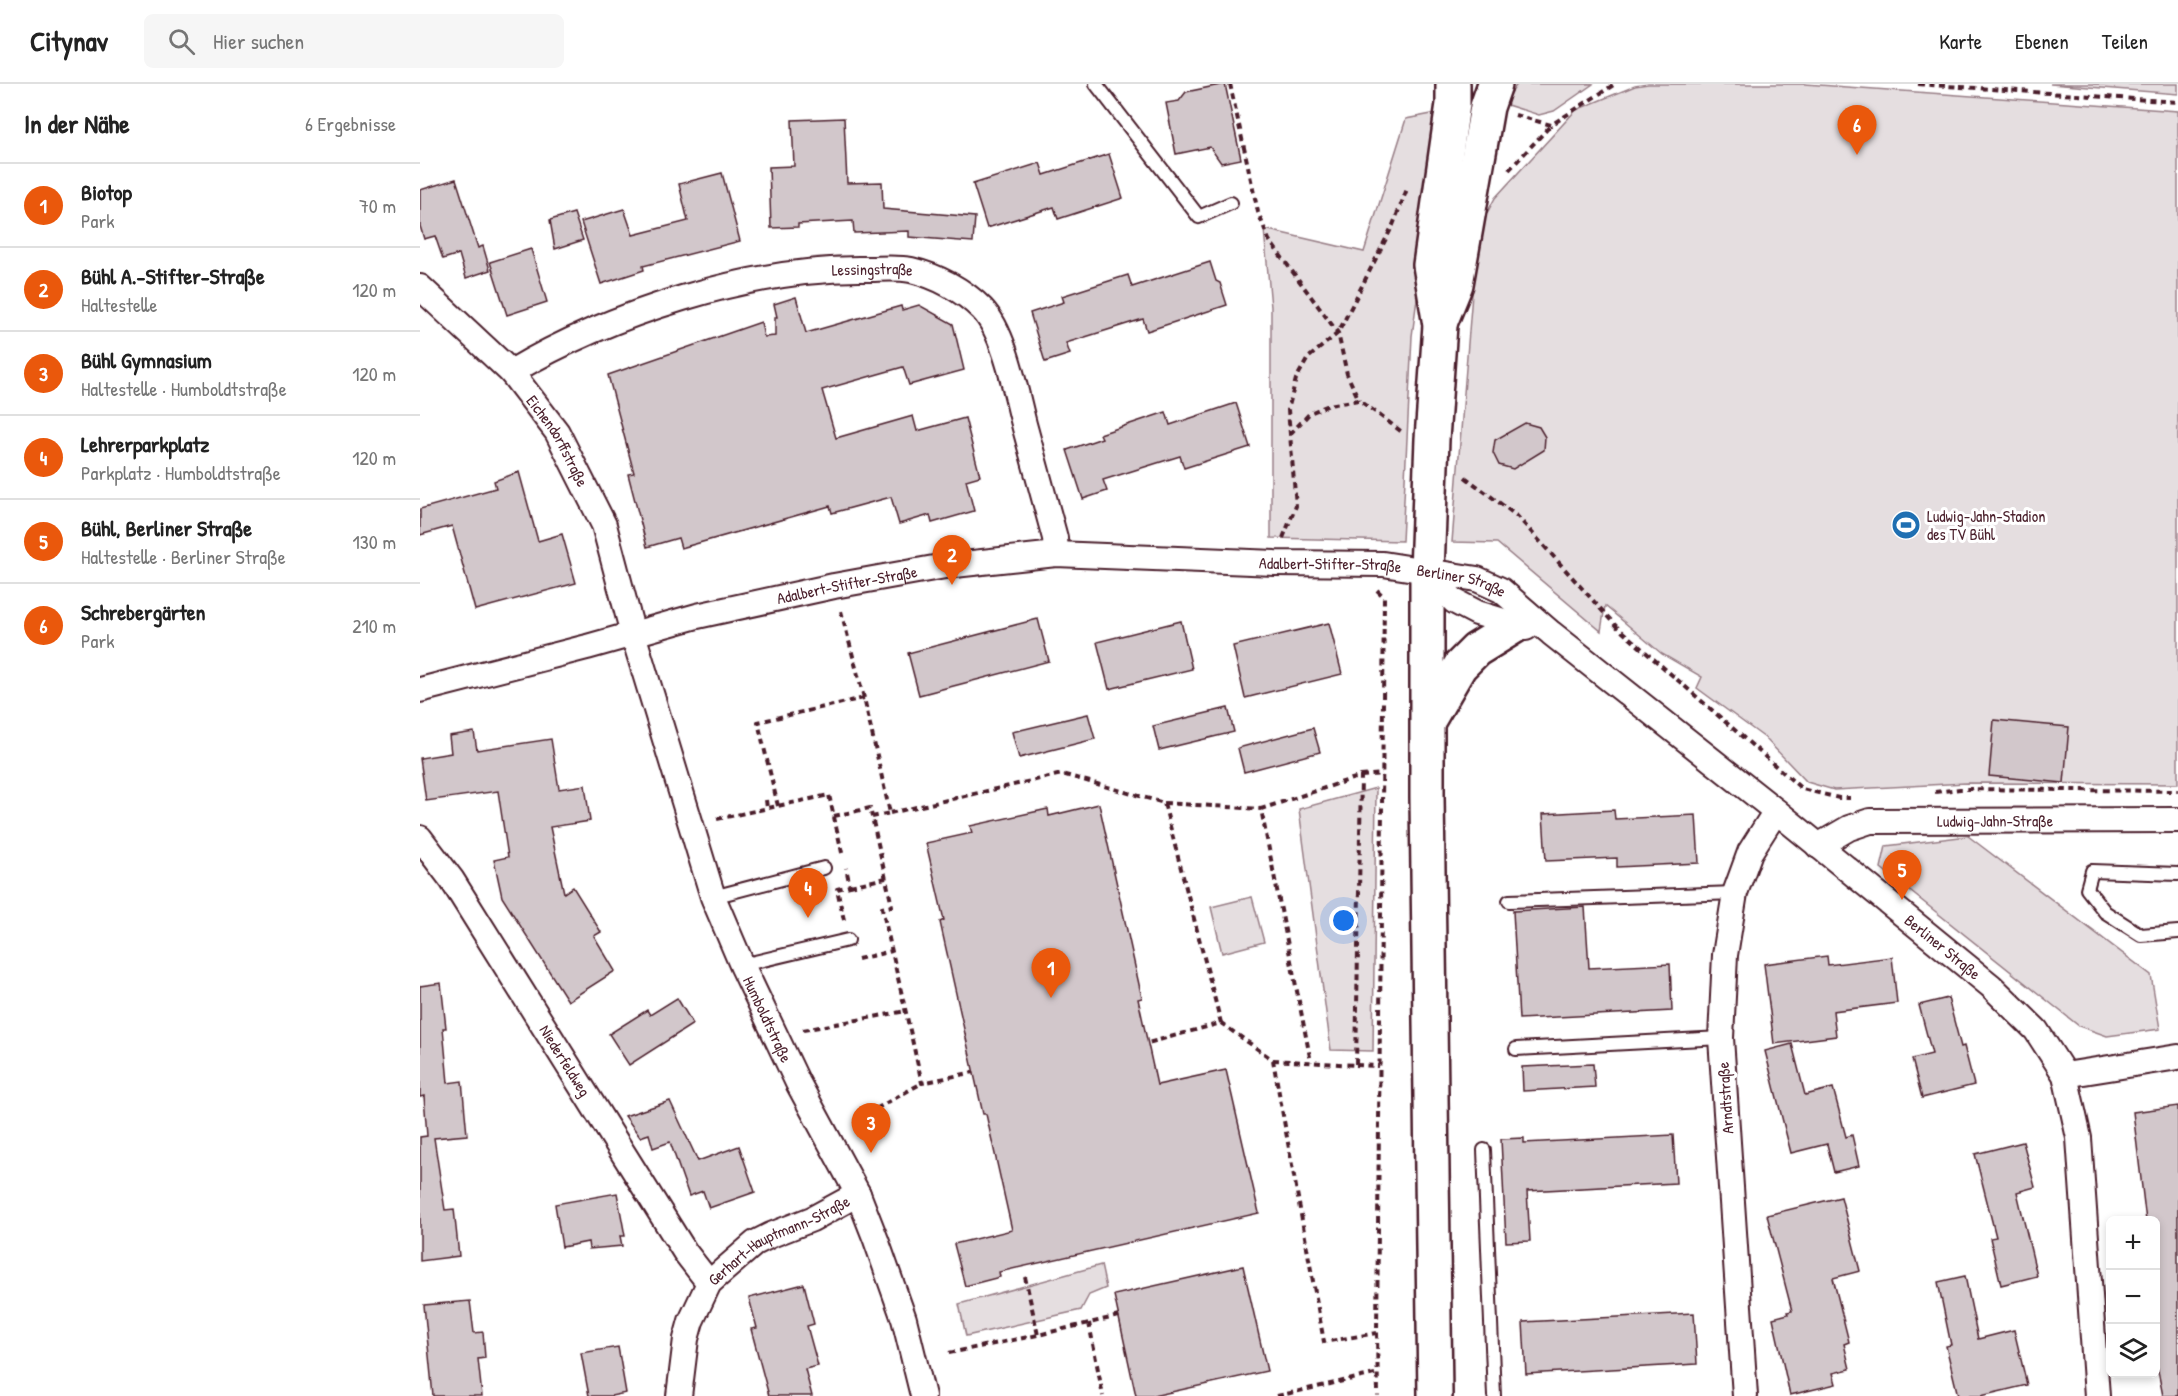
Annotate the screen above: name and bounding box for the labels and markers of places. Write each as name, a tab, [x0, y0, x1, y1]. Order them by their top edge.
pin: 6	[1838, 106, 1876, 155]
place label: Ludwig-Jahn-Stadion des TV Bühl	[1927, 505, 2045, 545]
sports icon: Ludwig-Jahn-Stadion des TV Bühl	[1890, 509, 1922, 541]
pin: 2	[932, 536, 972, 585]
pin: 5	[1882, 850, 1922, 900]
pin: 4	[788, 868, 828, 918]
pin: 1	[1032, 948, 1070, 998]
pin: 3	[852, 1104, 890, 1153]

